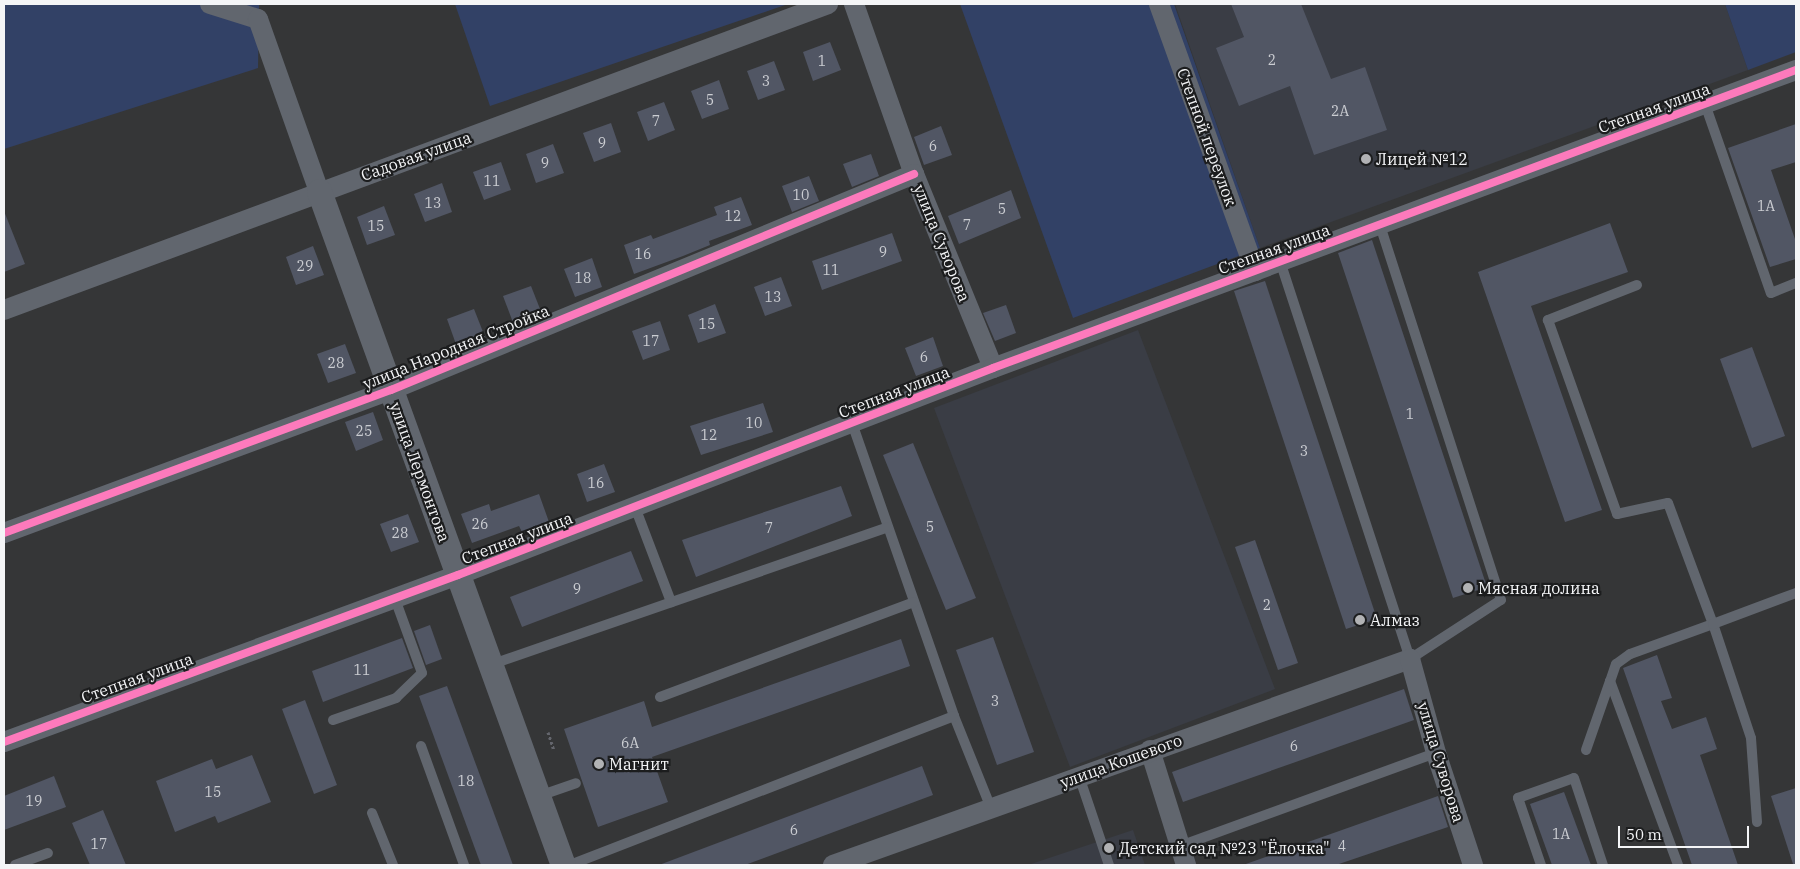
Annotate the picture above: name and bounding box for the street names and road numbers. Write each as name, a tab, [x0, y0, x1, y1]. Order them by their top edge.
street label: Степной переулок	[1173, 66, 1241, 208]
street label: Степная улица	[1596, 79, 1712, 137]
street label: Садовая улица	[358, 127, 474, 185]
street label: улица Суворова	[910, 182, 974, 304]
street label: Степная улица	[1216, 220, 1332, 278]
street label: улица Народная Стройка	[360, 301, 552, 393]
street label: Степная улица	[836, 362, 952, 422]
street label: улица Лермонтова	[386, 400, 454, 544]
street label: Степная улица	[459, 508, 575, 568]
street label: Степная улица	[79, 649, 195, 707]
street label: улица Суворова	[1414, 700, 1468, 824]
street label: улица Кошевого	[1058, 730, 1184, 792]

